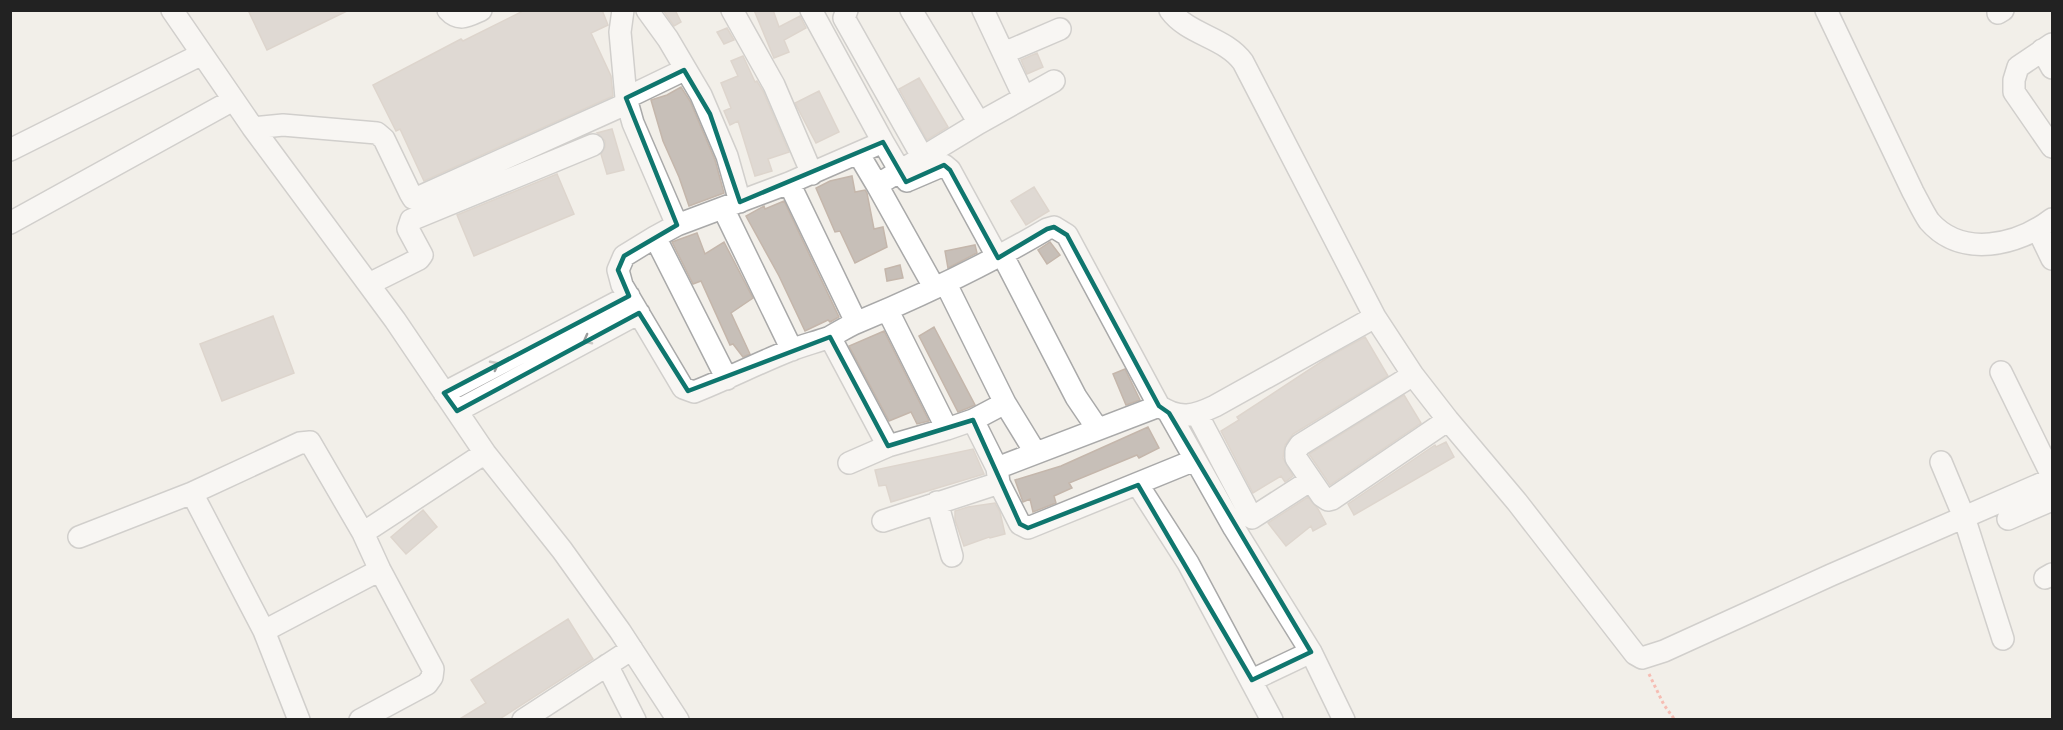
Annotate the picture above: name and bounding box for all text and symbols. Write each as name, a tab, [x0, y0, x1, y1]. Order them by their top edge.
one-way arrow	[582, 333, 593, 345]
one-way arrow	[489, 361, 500, 373]

